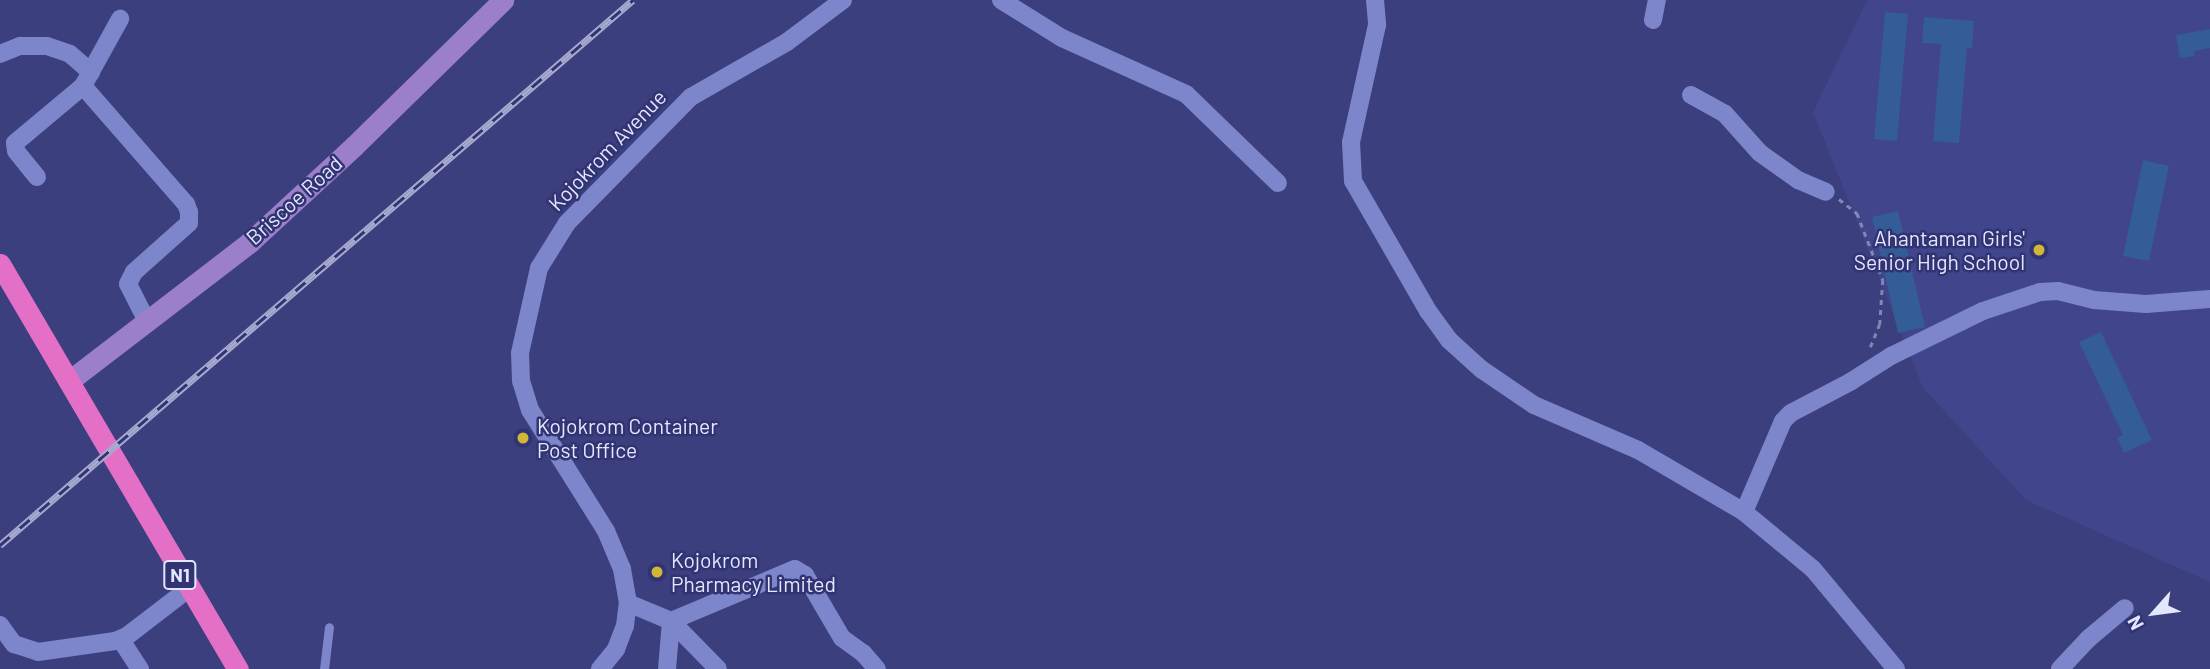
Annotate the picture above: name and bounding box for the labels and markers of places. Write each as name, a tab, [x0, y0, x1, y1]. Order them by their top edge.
place label: Ahantaman Girls' Senior High School	[1854, 225, 2025, 275]
marker: Ahantaman Girls' Senior High School	[2031, 242, 2047, 258]
place label: Kojokrom Container Post Office	[537, 413, 718, 463]
marker: Kojokrom Container Post Office	[515, 430, 531, 446]
place label: Kojokrom Pharmacy Limited	[671, 547, 836, 597]
marker: Kojokrom Pharmacy Limited	[649, 564, 665, 580]

